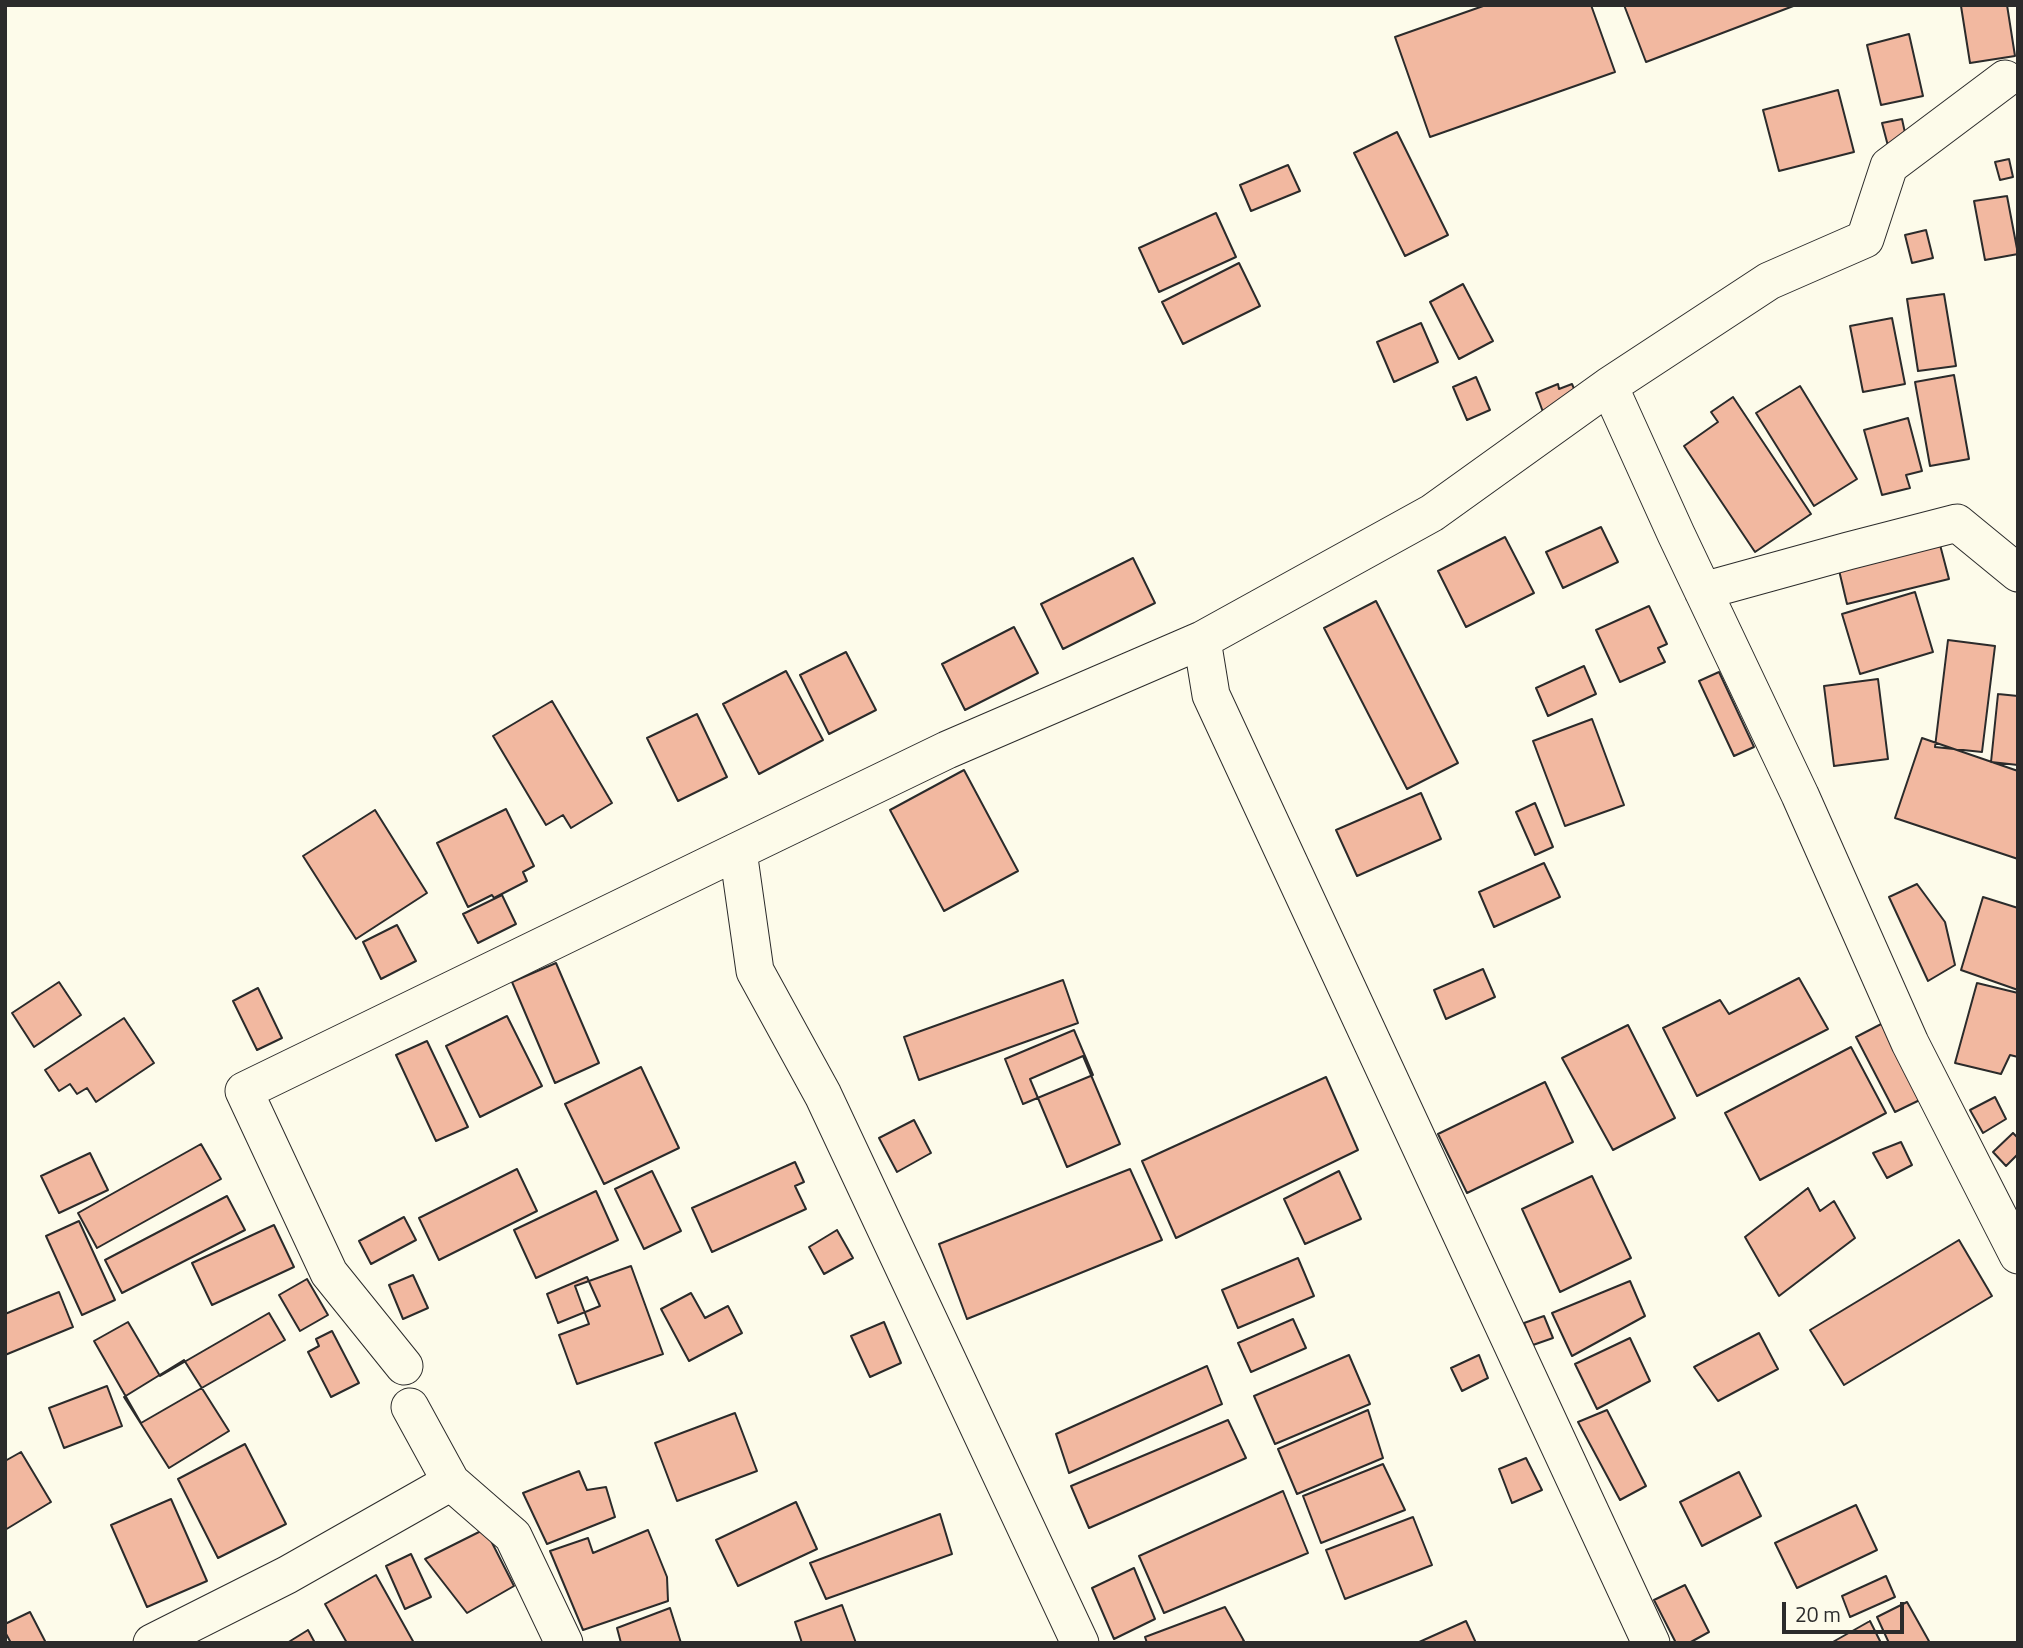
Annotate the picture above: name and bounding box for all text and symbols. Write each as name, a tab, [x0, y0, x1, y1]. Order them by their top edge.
scale bar	[1785, 1588, 1908, 1632]
text: 20 m	[1795, 1598, 1841, 1630]

